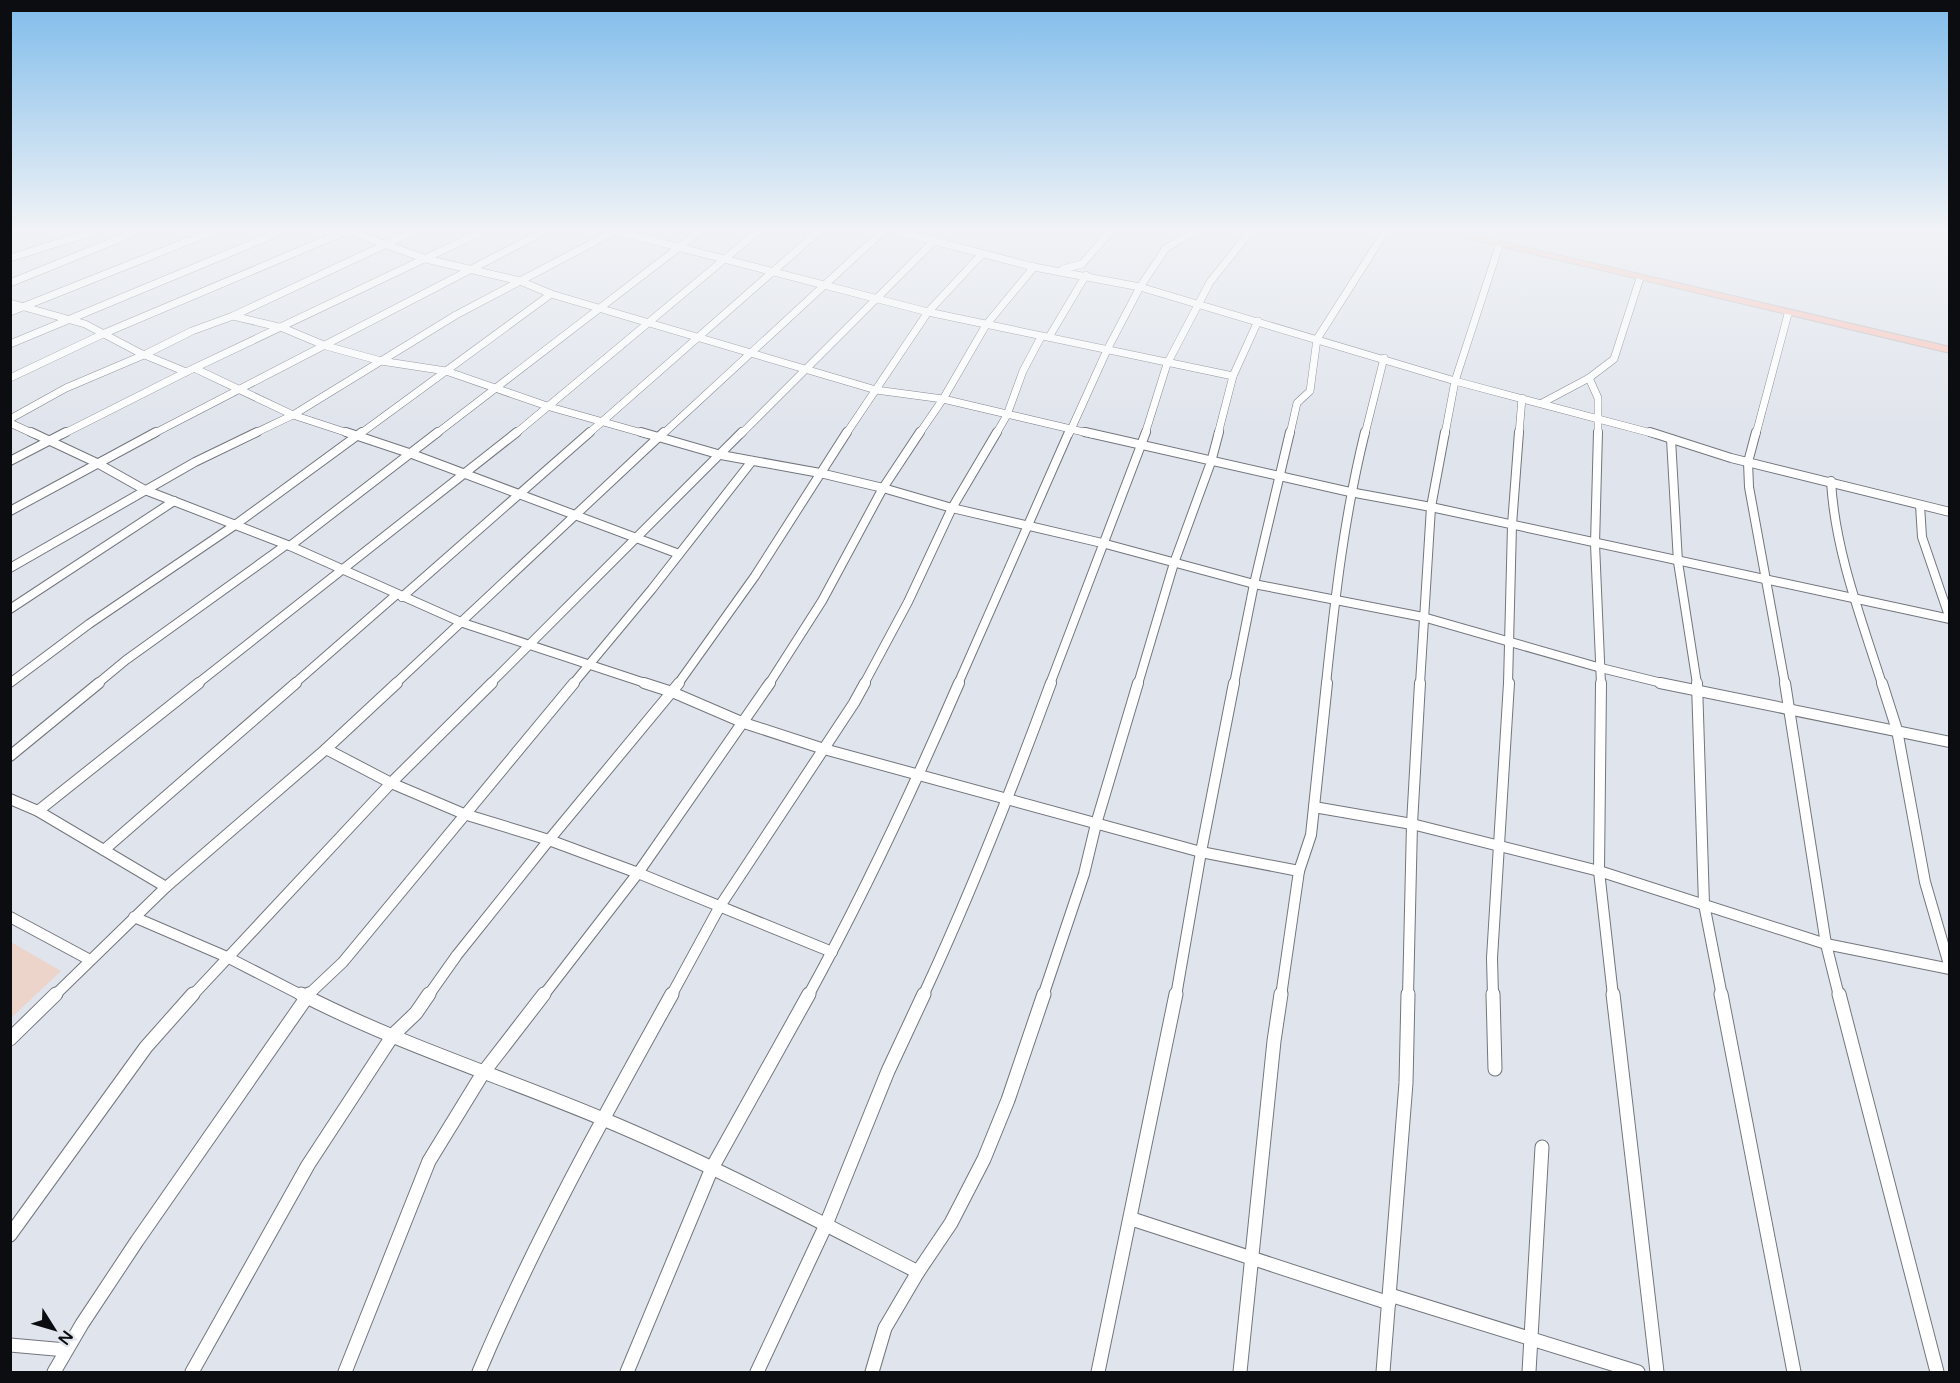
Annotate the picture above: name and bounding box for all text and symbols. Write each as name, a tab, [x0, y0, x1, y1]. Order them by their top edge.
north arrow	[24, 1299, 84, 1359]
text: N	[53, 1326, 77, 1349]

